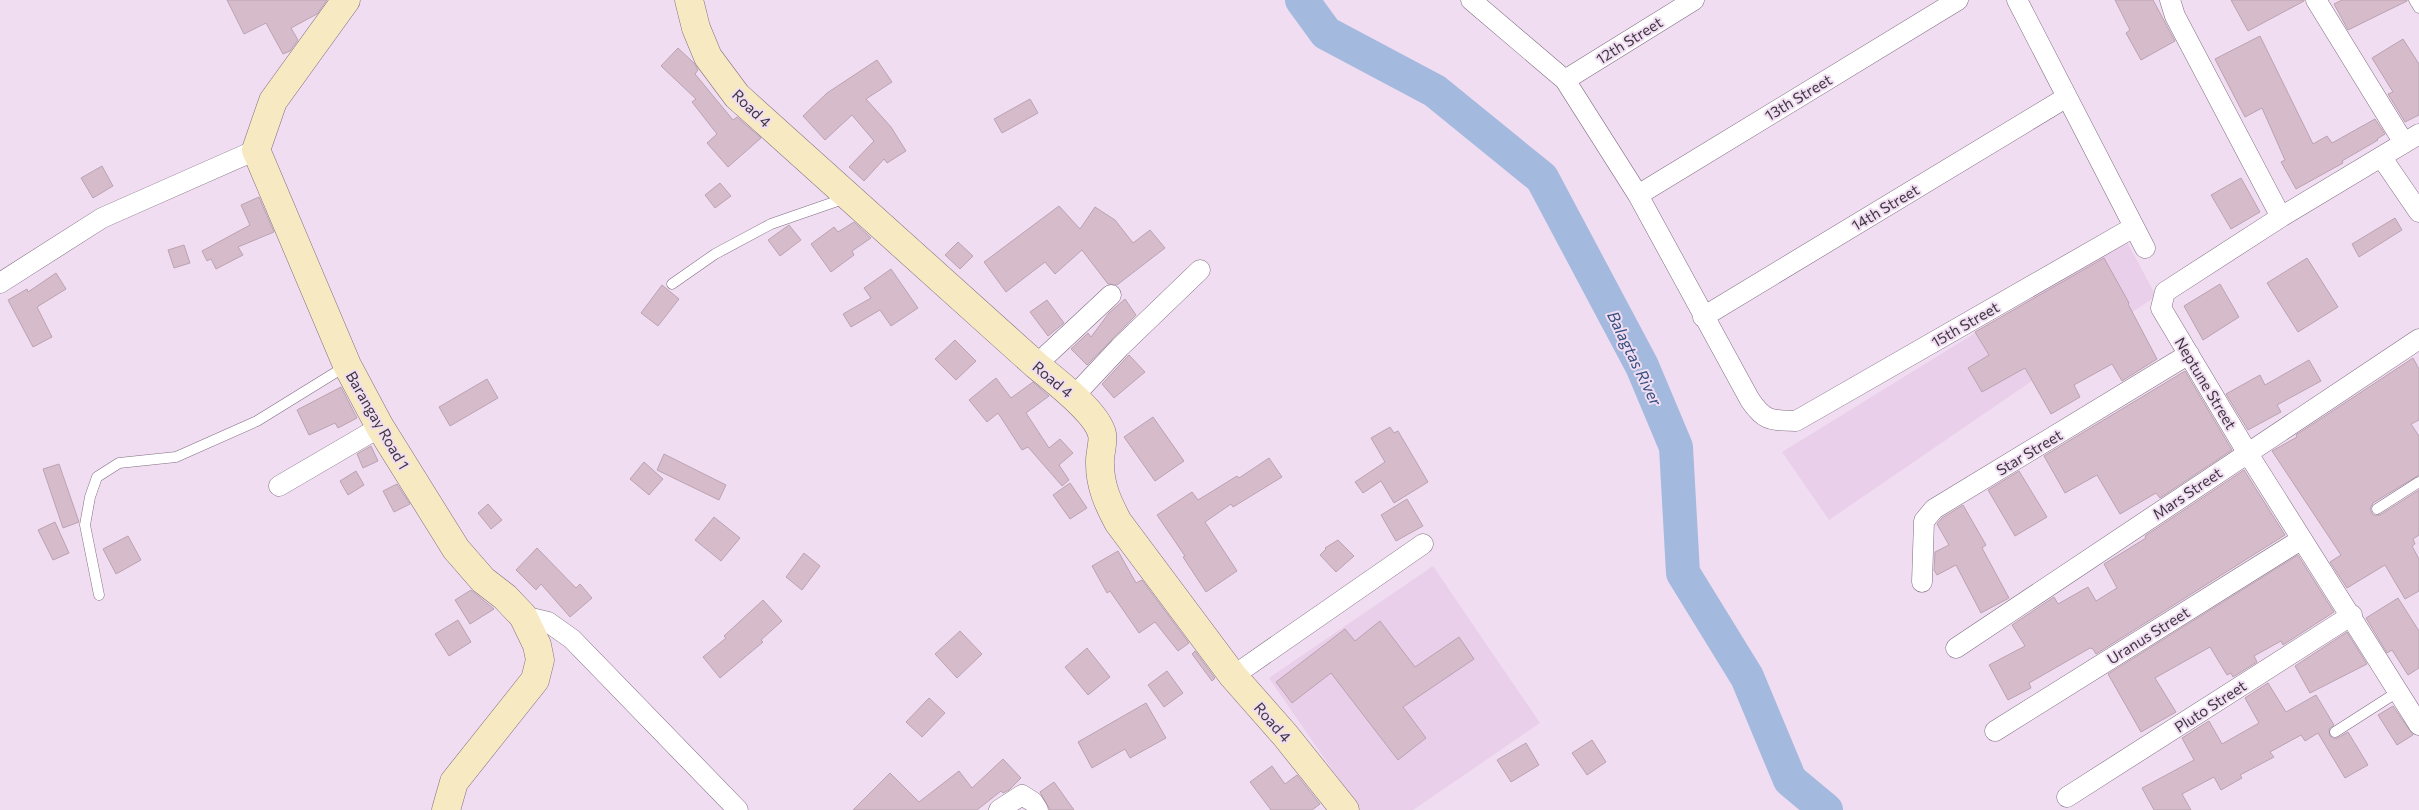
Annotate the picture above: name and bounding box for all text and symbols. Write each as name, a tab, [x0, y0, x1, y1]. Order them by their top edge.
street label: 12th Street	[1593, 13, 1665, 67]
street label: 13th Street	[1761, 70, 1835, 124]
street label: Road 4	[729, 85, 775, 131]
street label: 14th Street	[1848, 180, 1922, 234]
street label: 15th Street	[1928, 297, 2002, 351]
water label: Balagtas River	[1604, 308, 1666, 409]
street label: Neptune Street	[2171, 334, 2241, 432]
street label: Road 4	[1029, 357, 1077, 401]
street label: Barangay Road 1	[343, 368, 413, 472]
street label: Star Street	[1993, 425, 2065, 479]
street label: Mars Street	[2149, 463, 2225, 523]
street label: Uranus Street	[2103, 603, 2193, 667]
street label: Pluto Street	[2171, 676, 2249, 736]
street label: Road 4	[1251, 698, 1295, 746]

